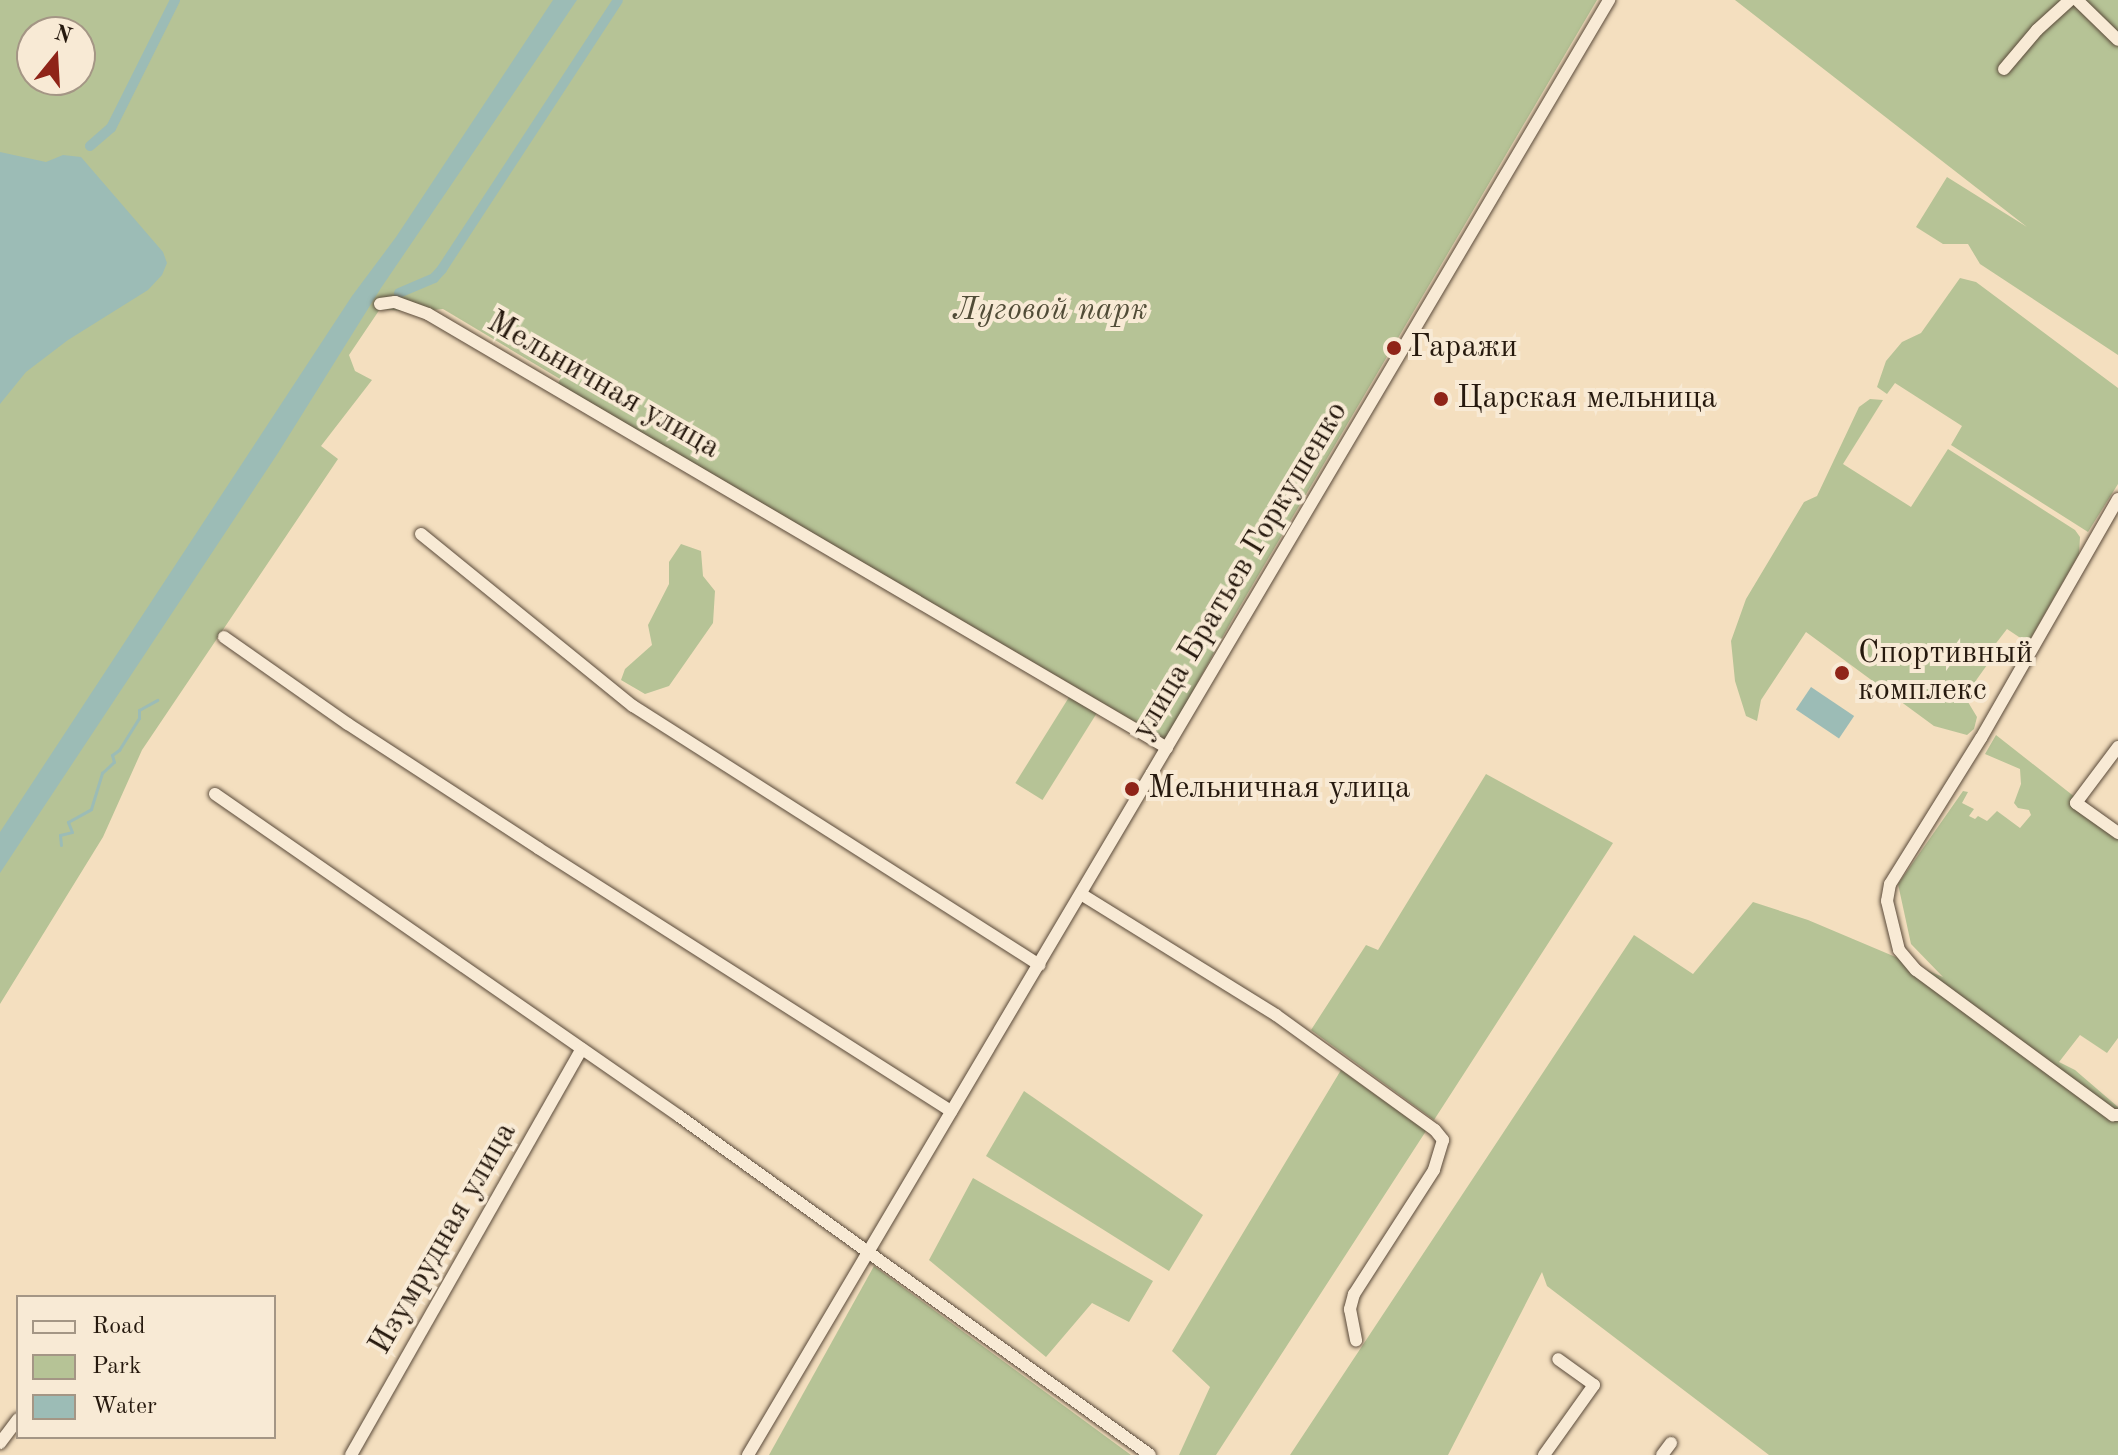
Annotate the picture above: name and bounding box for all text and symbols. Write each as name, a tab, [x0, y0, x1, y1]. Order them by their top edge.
north arrow	[16, 16, 96, 96]
text: N	[51, 22, 74, 48]
park label: Луговой парк	[952, 292, 1148, 330]
street label: Мельничная улица	[480, 304, 726, 468]
place label: Гаражи	[1410, 329, 1517, 367]
marker: Гаражи	[1385, 339, 1403, 357]
place label: Царская мельница	[1457, 380, 1717, 418]
marker: Царская мельница	[1432, 390, 1450, 408]
street label: улица Братьев Горкушенко	[1125, 395, 1357, 747]
place label: Спортивный комплекс	[1858, 636, 2033, 711]
marker: Спортивный комплекс	[1833, 664, 1851, 682]
place label: Мельничная улица	[1148, 770, 1410, 808]
marker: Мельничная улица	[1123, 780, 1141, 798]
street label: Изумрудная улица	[362, 1116, 526, 1362]
legend	[16, 1295, 276, 1439]
text: Road	[92, 1315, 145, 1339]
text: Park	[92, 1355, 141, 1379]
text: Water	[92, 1395, 157, 1419]

